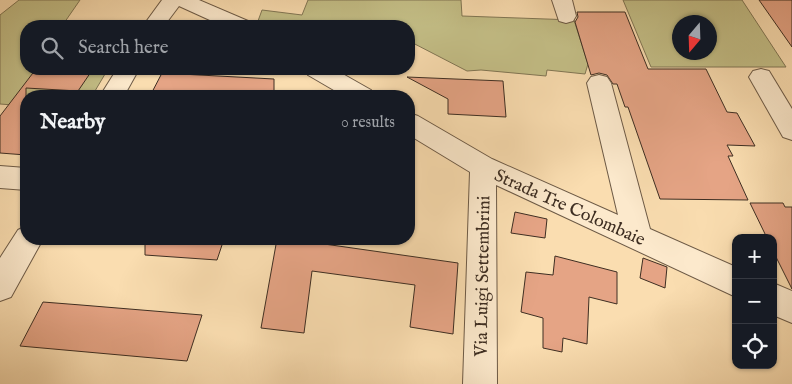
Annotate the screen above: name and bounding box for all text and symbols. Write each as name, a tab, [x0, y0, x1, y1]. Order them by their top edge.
north arrow	[672, 15, 717, 60]
search box	[20, 20, 415, 75]
icon: search	[38, 34, 66, 62]
text: Search here	[78, 36, 169, 60]
text: Nearby	[40, 109, 105, 136]
text: 0 results	[341, 113, 395, 133]
street label: Strada Tre Colombaie	[490, 165, 648, 252]
street label: Via Luigi Settembrini	[471, 195, 496, 358]
map controls	[732, 234, 777, 369]
button: +	[732, 234, 777, 279]
button: −	[732, 279, 777, 324]
button: locate	[732, 324, 777, 369]

